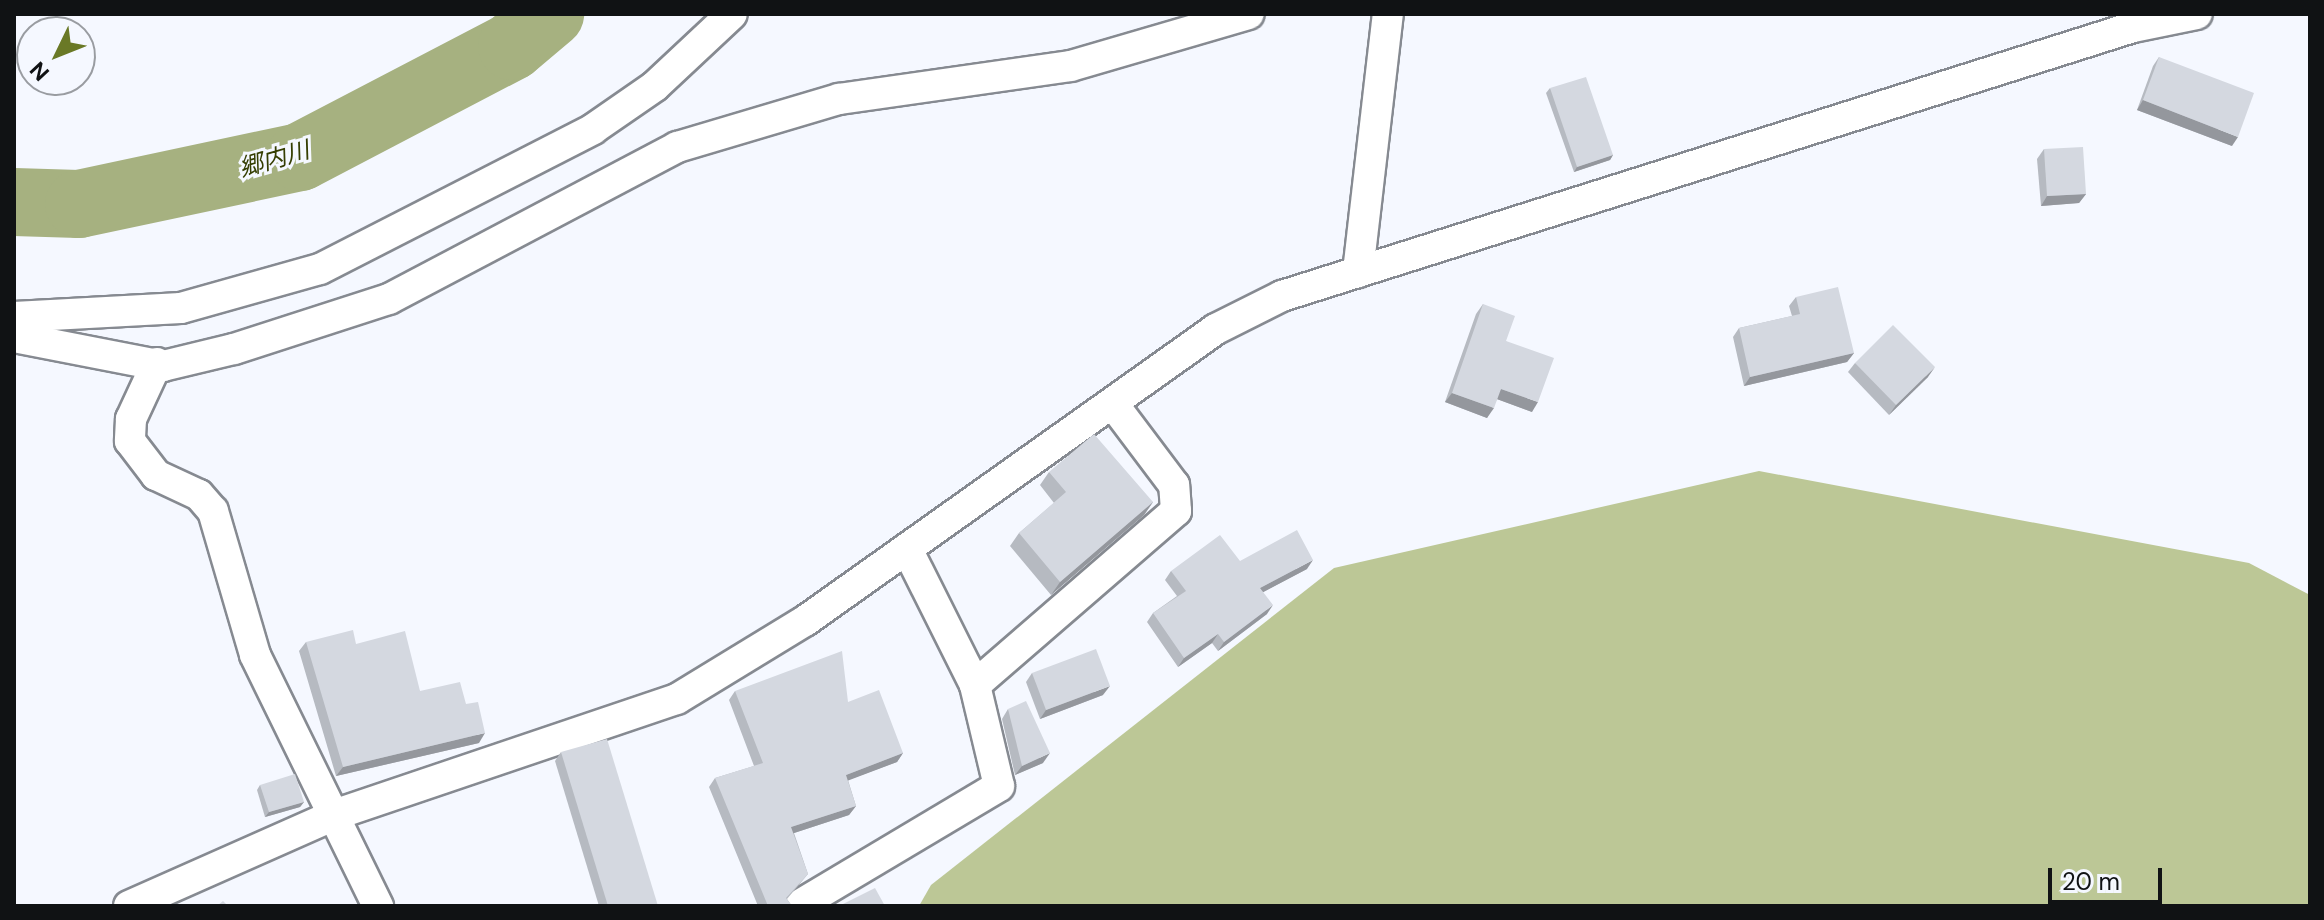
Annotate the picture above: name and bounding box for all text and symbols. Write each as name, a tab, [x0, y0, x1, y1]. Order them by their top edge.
north arrow	[16, 16, 96, 96]
text: N	[23, 56, 56, 87]
water label: 郷内川	[235, 135, 313, 183]
scale bar	[2052, 852, 2166, 902]
text: 20 m	[2062, 866, 2120, 897]

